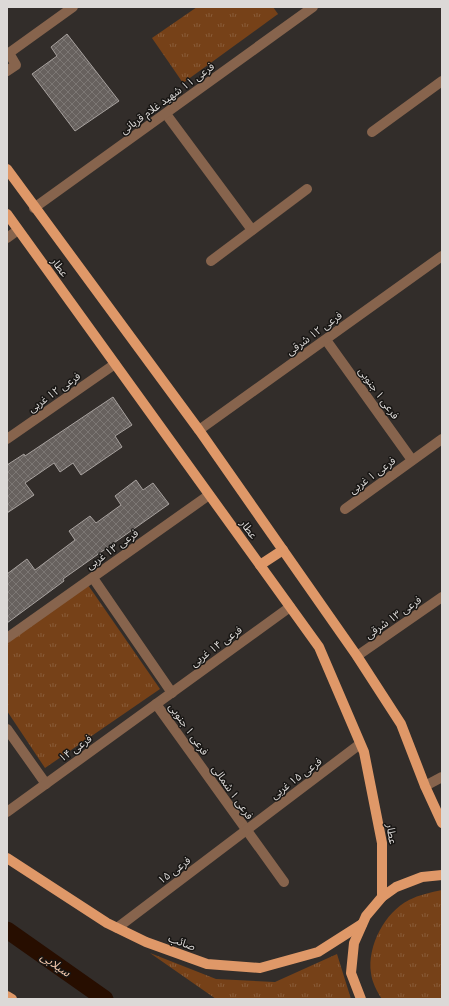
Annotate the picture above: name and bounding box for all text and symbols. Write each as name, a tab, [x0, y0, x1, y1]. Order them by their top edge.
street label: فرعی ۱۱ شهید غلام قربانی	[117, 59, 218, 138]
street label: عطار	[48, 254, 72, 280]
street label: فرعی ۱۲ شرقی	[283, 308, 345, 358]
street label: فرعی ۱ جنوبی	[355, 364, 403, 422]
street label: فرعی ۱۲ غربی	[25, 369, 83, 415]
street label: فرعی ۱ غربی	[346, 453, 398, 497]
street label: عطار	[237, 516, 261, 542]
street label: فرعی ۱۳ غربی	[83, 526, 141, 572]
street label: فرعی ۱۳ شرقی	[362, 592, 424, 642]
street label: فرعی ۱۴ غربی	[187, 622, 245, 670]
street label: فرعی ۱ جنوبی	[166, 700, 212, 758]
street label: فرعی ۱۴	[56, 731, 94, 765]
street label: فرعی ۱۵ غربی	[267, 754, 325, 802]
street label: فرعی ۱ شمالی	[209, 762, 257, 822]
street label: عطار	[383, 822, 400, 846]
street label: فرعی ۱۵	[155, 853, 193, 887]
street label: صائب	[166, 931, 198, 954]
water label: سیلابی	[38, 948, 74, 980]

